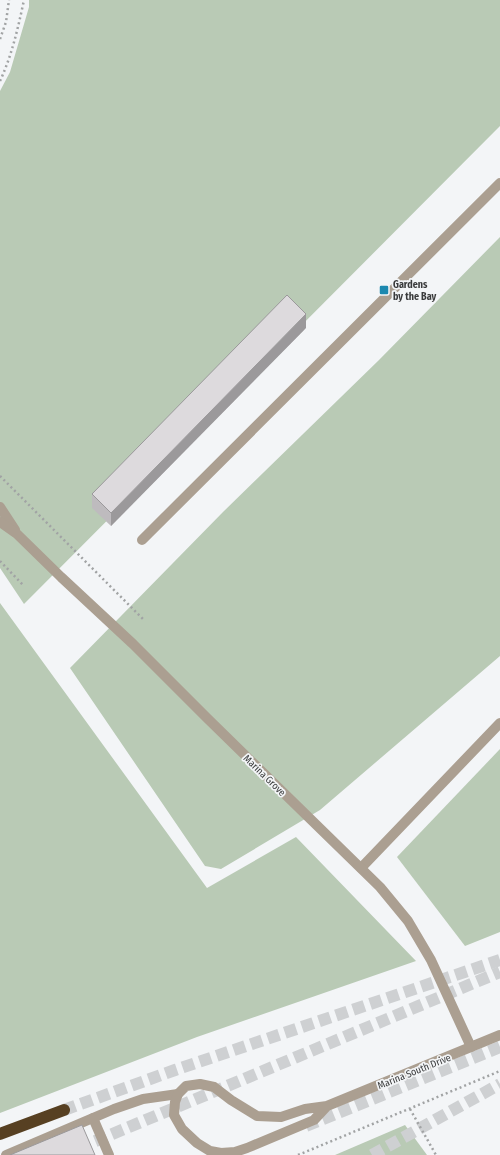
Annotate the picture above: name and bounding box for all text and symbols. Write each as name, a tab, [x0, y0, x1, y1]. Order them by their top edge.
place label: Gardens by the Bay	[393, 279, 437, 303]
marker: Gardens by the Bay	[378, 284, 390, 296]
street label: Marina Grove	[241, 753, 288, 799]
street label: Marina South Drive	[376, 1052, 453, 1092]

